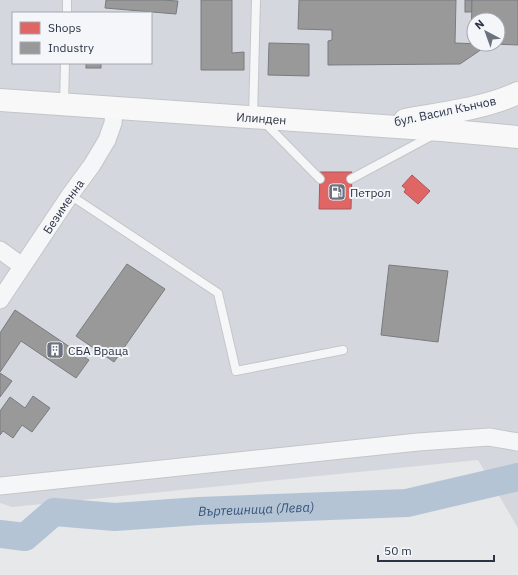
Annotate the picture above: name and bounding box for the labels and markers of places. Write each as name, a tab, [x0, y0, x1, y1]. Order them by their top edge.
fuel station icon: Петрол	[327, 182, 347, 202]
place label: Петрол	[350, 185, 391, 200]
building icon: СБА Враца	[45, 340, 65, 360]
place label: СБА Враца	[68, 343, 129, 358]

